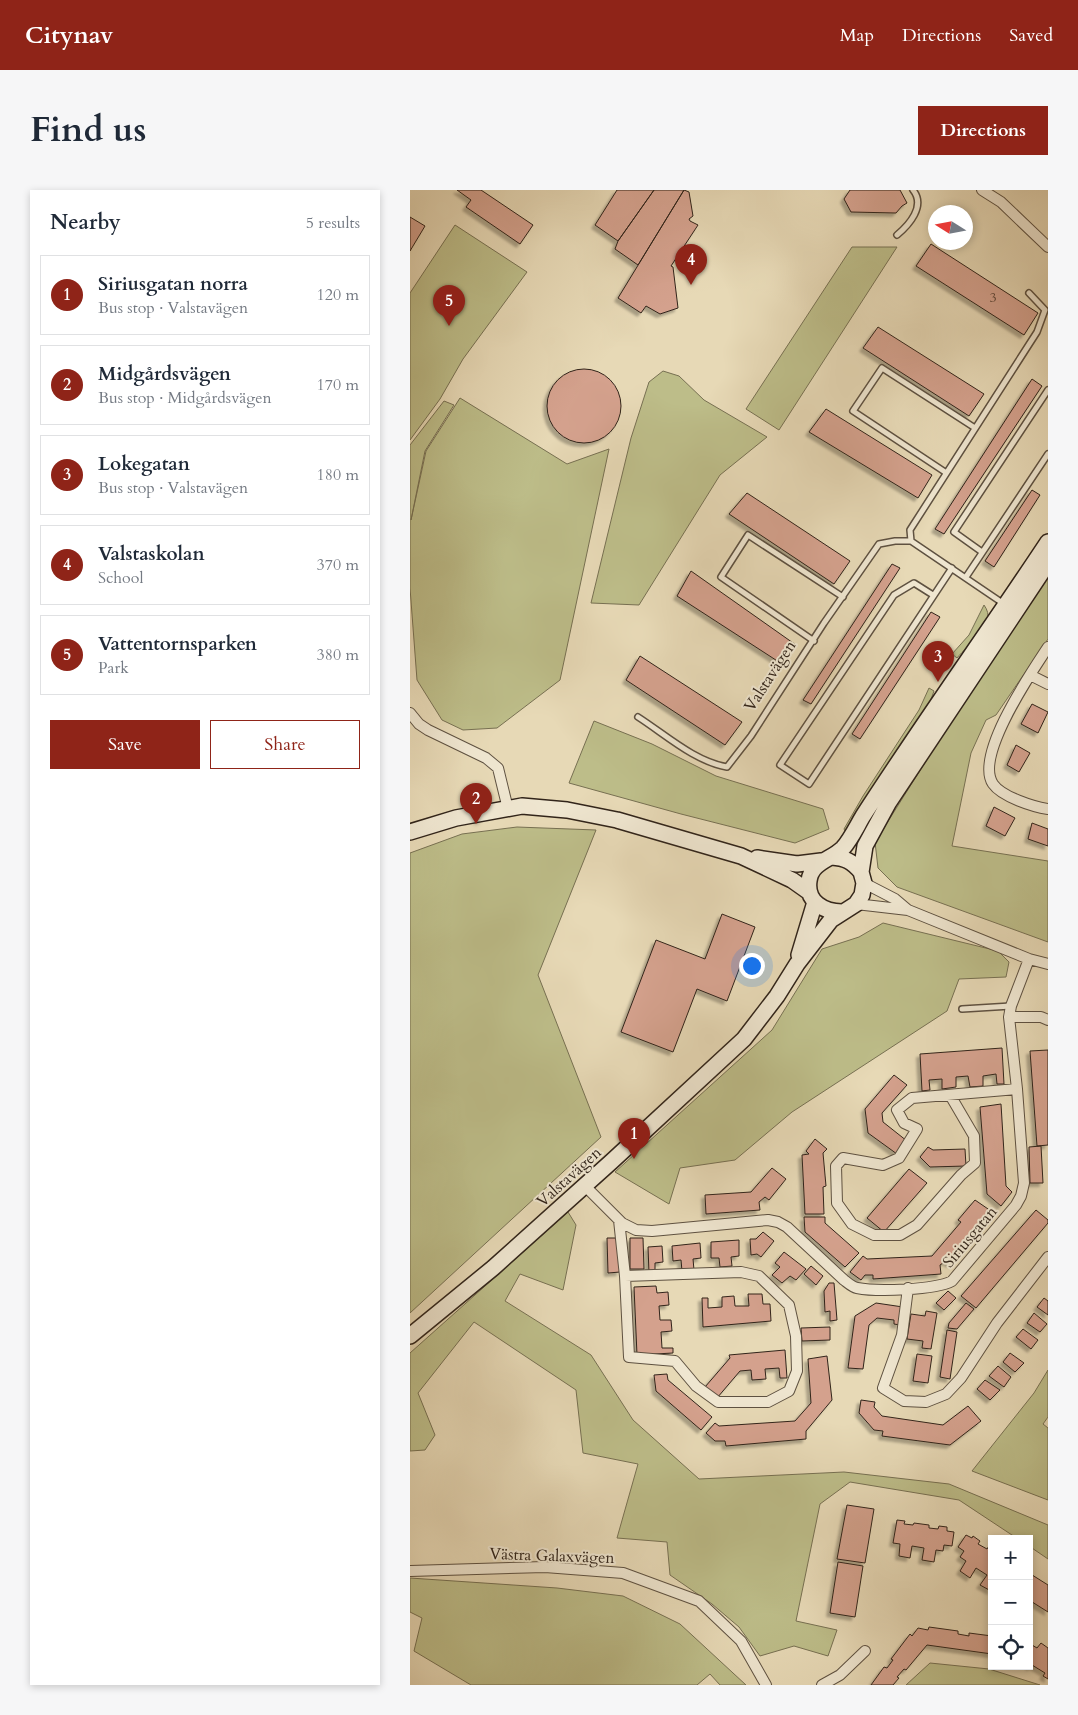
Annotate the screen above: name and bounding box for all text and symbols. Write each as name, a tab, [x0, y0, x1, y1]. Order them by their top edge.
text: Citynav	[25, 19, 113, 52]
text: Map	[840, 23, 874, 48]
text: Directions	[902, 23, 981, 48]
text: Saved	[1009, 23, 1053, 48]
text: Find us	[30, 106, 146, 154]
button: Directions	[918, 106, 1048, 155]
north arrow	[928, 205, 973, 250]
text: Nearby	[50, 208, 121, 237]
text: 5 results	[306, 212, 360, 234]
pin: 4	[675, 244, 707, 285]
text: Siriusgatan norra	[98, 271, 248, 297]
text: 1	[63, 284, 71, 306]
text: 120 m	[317, 284, 359, 306]
pin: 5	[433, 285, 465, 326]
house number: 3	[989, 288, 997, 307]
text: Bus stop · Valstavägen	[98, 297, 248, 319]
text: Midgårdsvägen	[98, 361, 231, 387]
text: 2	[63, 374, 71, 396]
text: 170 m	[317, 374, 359, 396]
text: Bus stop · Midgårdsvägen	[98, 387, 272, 409]
text: Lokegatan	[98, 451, 190, 477]
text: 3	[63, 464, 71, 486]
text: 180 m	[317, 464, 359, 486]
text: Bus stop · Valstavägen	[98, 477, 248, 499]
text: Valstaskolan	[98, 541, 205, 567]
text: 4	[63, 554, 71, 576]
text: 370 m	[317, 554, 359, 576]
text: School	[98, 567, 143, 589]
text: Vattentornsparken	[98, 631, 257, 657]
street label: Valstavägen	[739, 636, 801, 716]
pin: 3	[922, 641, 954, 682]
text: 5	[63, 644, 71, 666]
text: 380 m	[317, 644, 359, 666]
text: Park	[98, 657, 129, 679]
button: Save	[50, 720, 200, 769]
button: Share	[210, 720, 360, 769]
pin: 2	[460, 783, 492, 824]
your location	[739, 953, 765, 979]
pin: 1	[618, 1118, 650, 1159]
street label: Valstavägen	[532, 1142, 606, 1212]
street label: Siriusgatan	[938, 1202, 1002, 1272]
map controls	[988, 1535, 1033, 1670]
button: +	[988, 1535, 1033, 1580]
street label: Västra Galaxvägen	[489, 1543, 615, 1569]
button: −	[988, 1580, 1033, 1625]
button: locate	[988, 1625, 1033, 1670]

